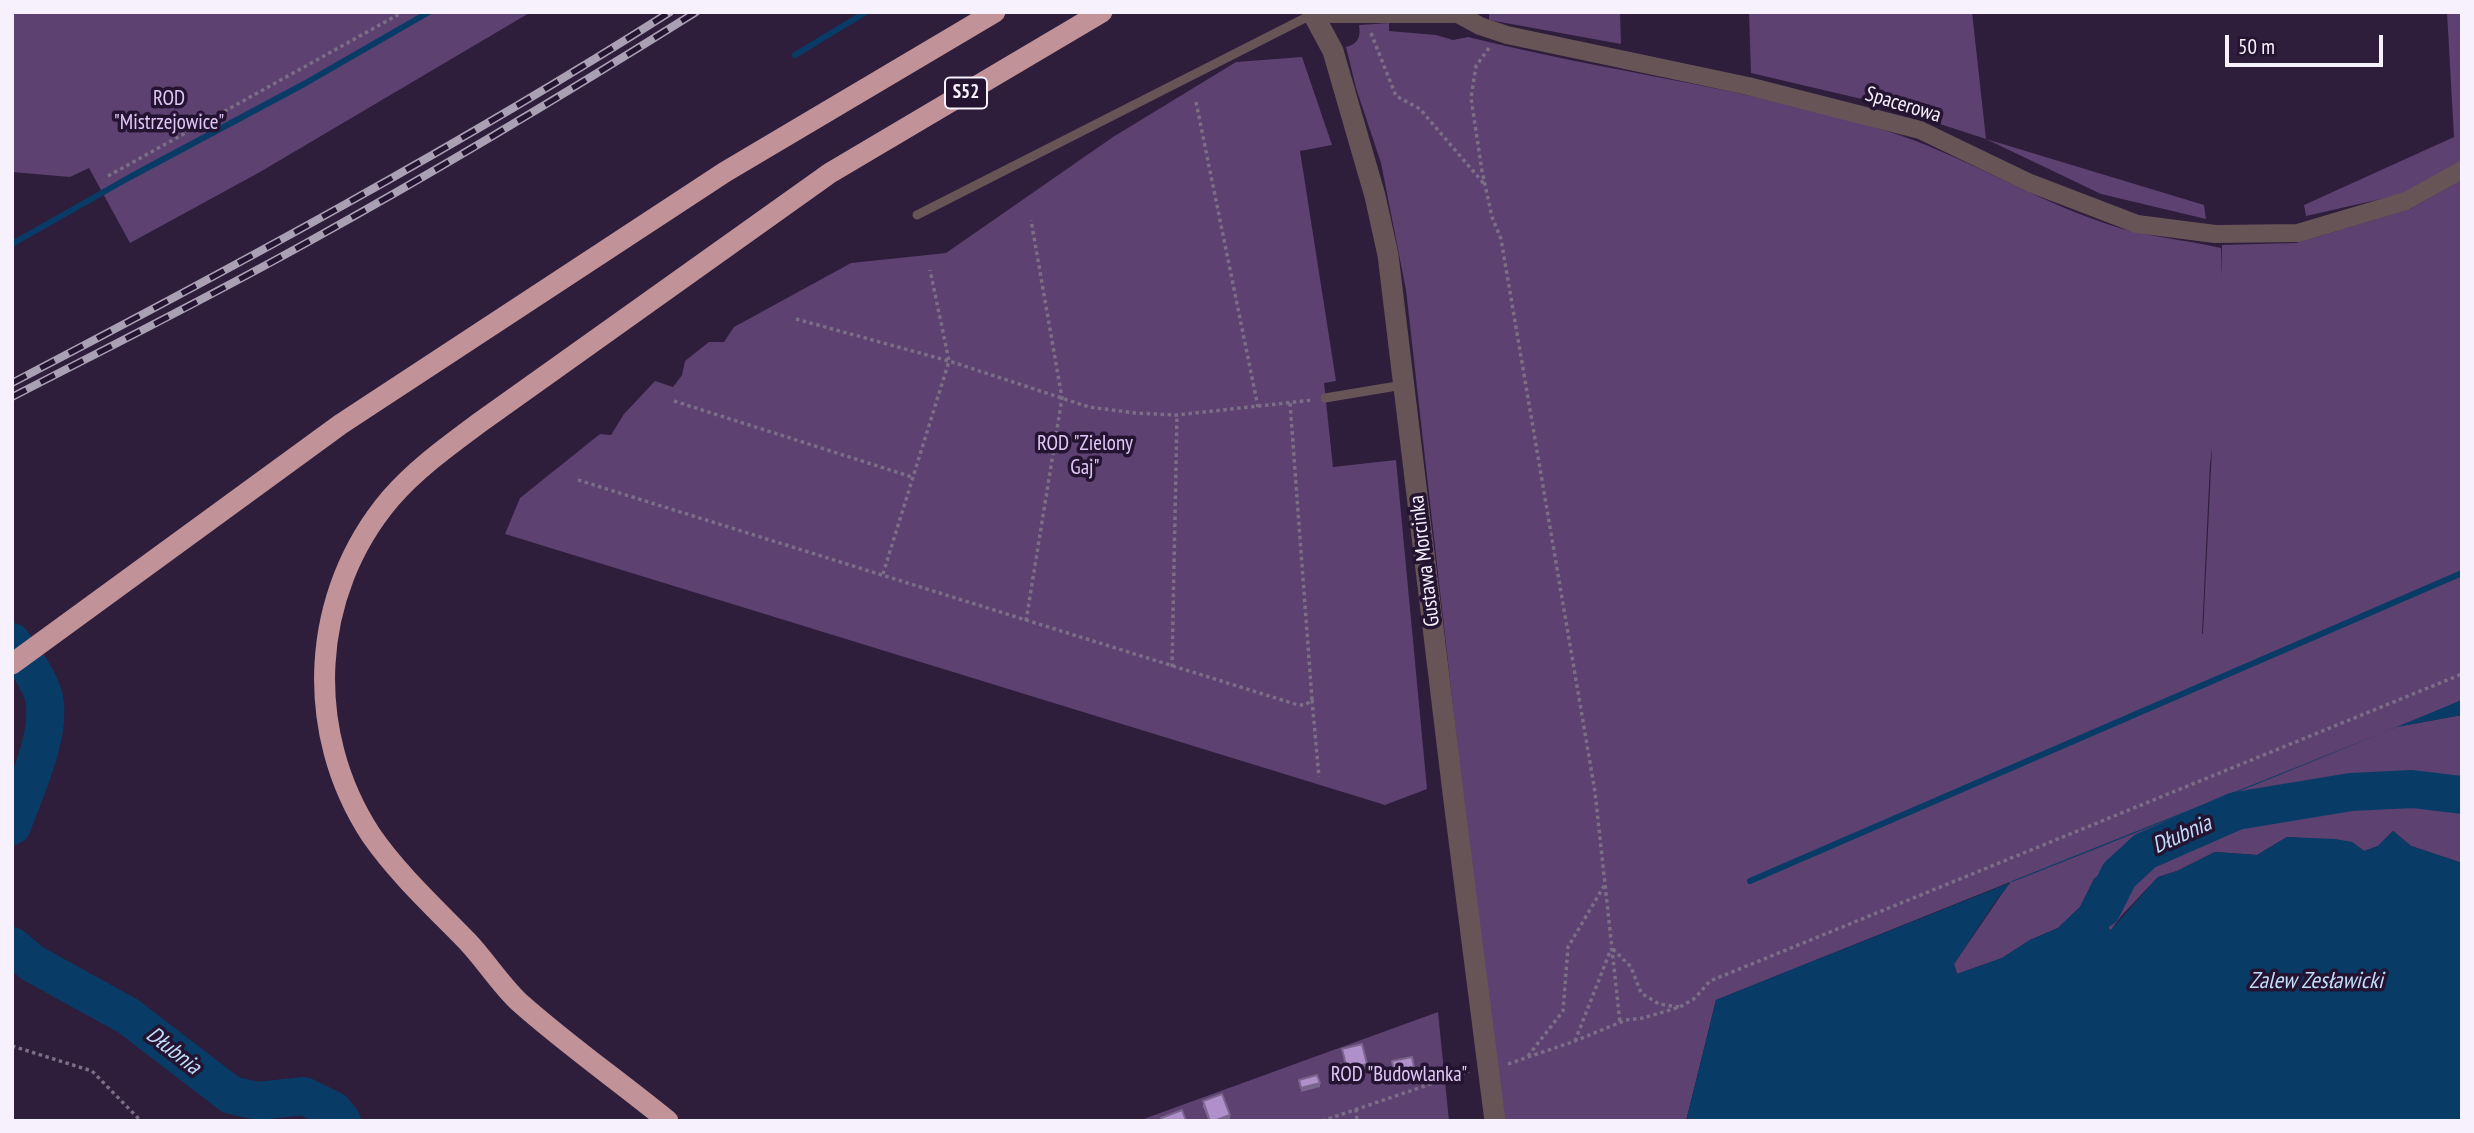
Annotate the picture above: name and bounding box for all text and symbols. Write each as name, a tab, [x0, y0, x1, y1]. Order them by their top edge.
scale bar	[2229, 21, 2386, 65]
text: 50 m	[2238, 33, 2275, 60]
road number: S52	[945, 78, 987, 108]
street label: Spacerowa	[1862, 82, 1944, 128]
park label: ROD "Mistrzejowice"	[114, 86, 224, 136]
park label: ROD "Zielony Gaj"	[1037, 431, 1133, 481]
street label: Gustawa Morcinka	[1404, 494, 1446, 628]
water label: Dłubnia	[2148, 810, 2216, 860]
water label: Zalew Zesławicki	[2249, 967, 2383, 995]
water label: Dłubnia	[140, 1021, 206, 1081]
park label: ROD "Budowlanka"	[1331, 1062, 1467, 1088]

